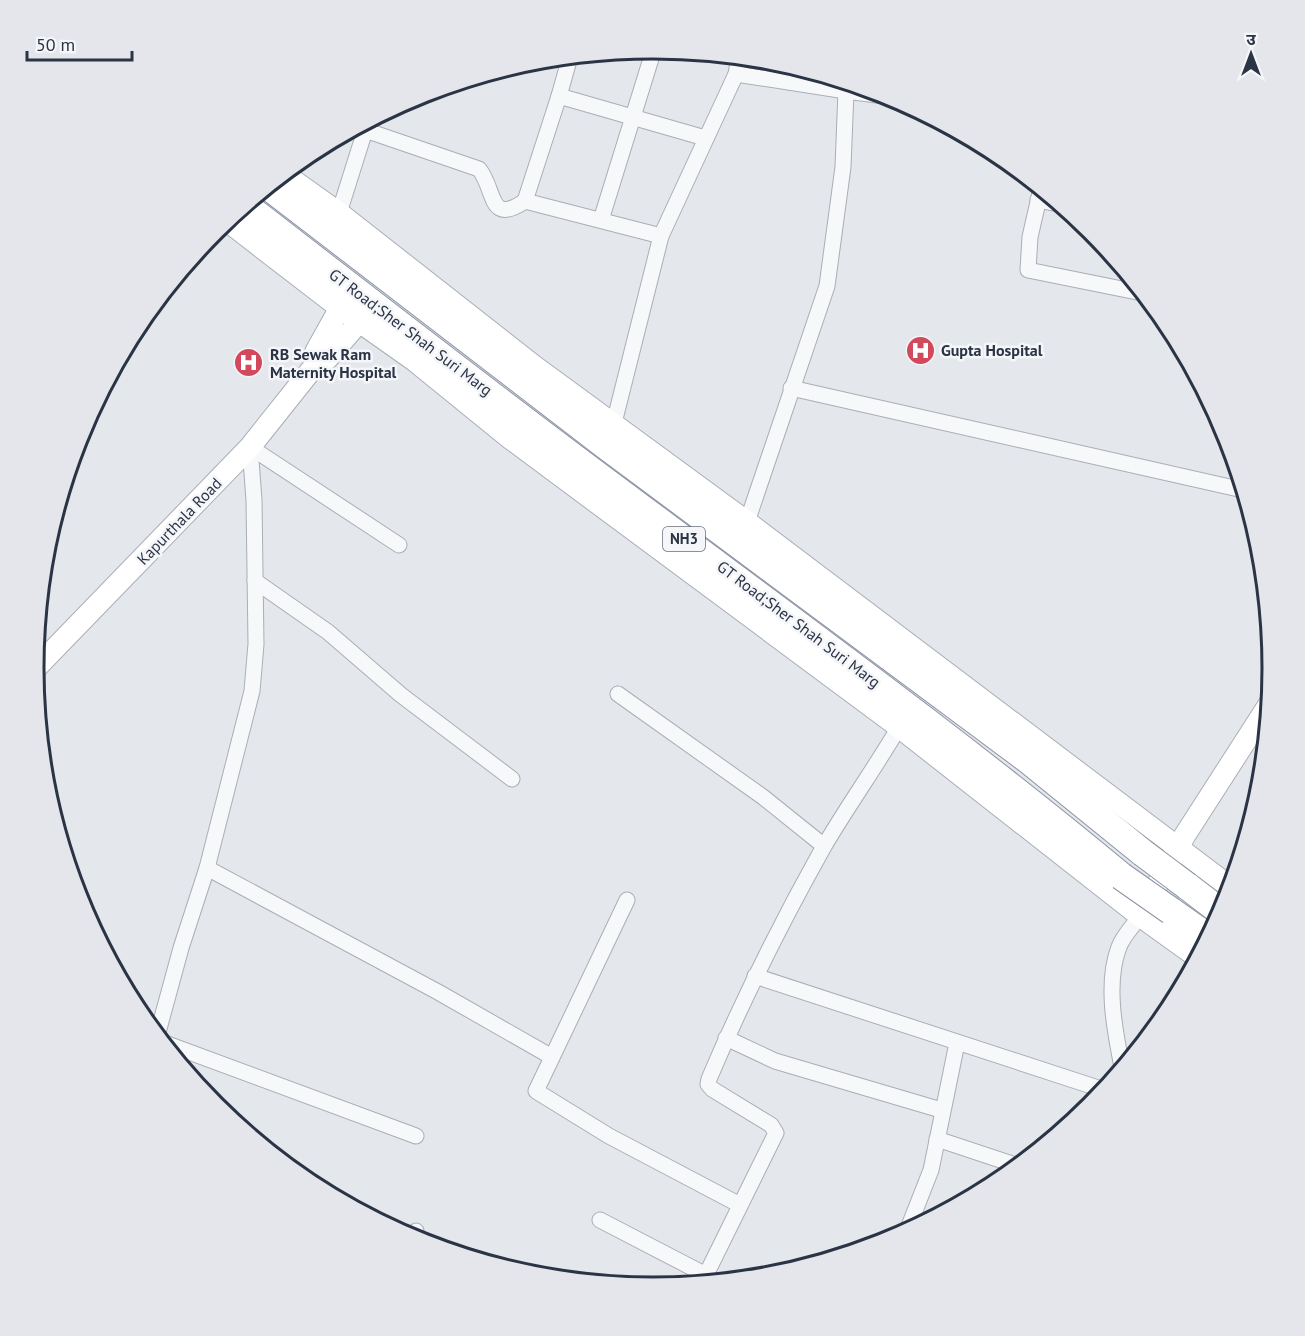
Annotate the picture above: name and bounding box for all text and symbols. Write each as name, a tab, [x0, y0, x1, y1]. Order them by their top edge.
scale bar	[27, 24, 132, 62]
north arrow	[1221, 24, 1281, 84]
text: उ	[1246, 29, 1256, 49]
text: 50 m	[36, 33, 75, 56]
street label: GT Road;Sher Shah Suri Marg	[325, 264, 497, 400]
hospital icon: Gupta Hospital	[904, 334, 936, 366]
place label: Gupta Hospital	[941, 340, 1043, 360]
place label: RB Sewak Ram Maternity Hospital	[270, 344, 397, 382]
hospital icon: RB Sewak Ram Maternity Hospital	[233, 347, 265, 379]
street label: Kapurthala Road	[132, 473, 226, 569]
road number: NH3	[663, 527, 705, 551]
street label: GT Road;Sher Shah Suri Marg	[713, 556, 885, 692]

